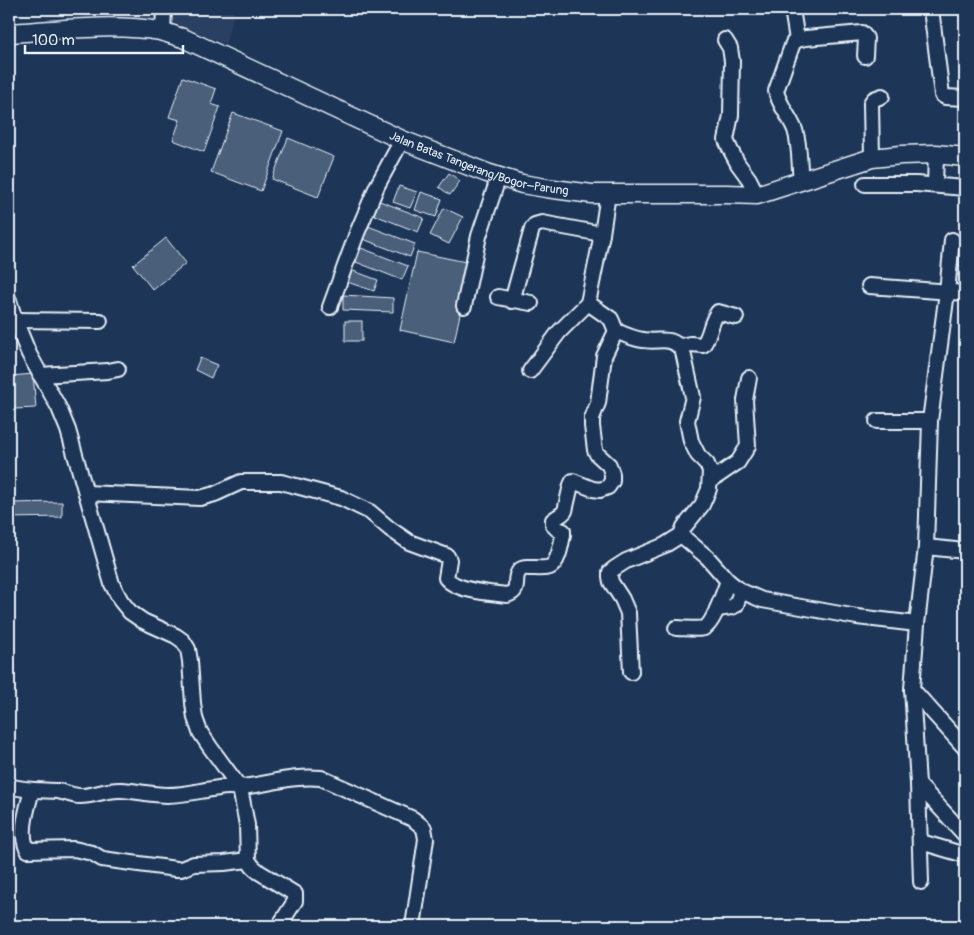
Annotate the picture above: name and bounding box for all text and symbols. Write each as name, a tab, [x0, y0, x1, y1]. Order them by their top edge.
scale bar	[25, 22, 182, 54]
text: 100 m	[32, 31, 75, 50]
street label: Jalan Batas Tangerang/Bogor–Parung	[387, 128, 570, 199]

